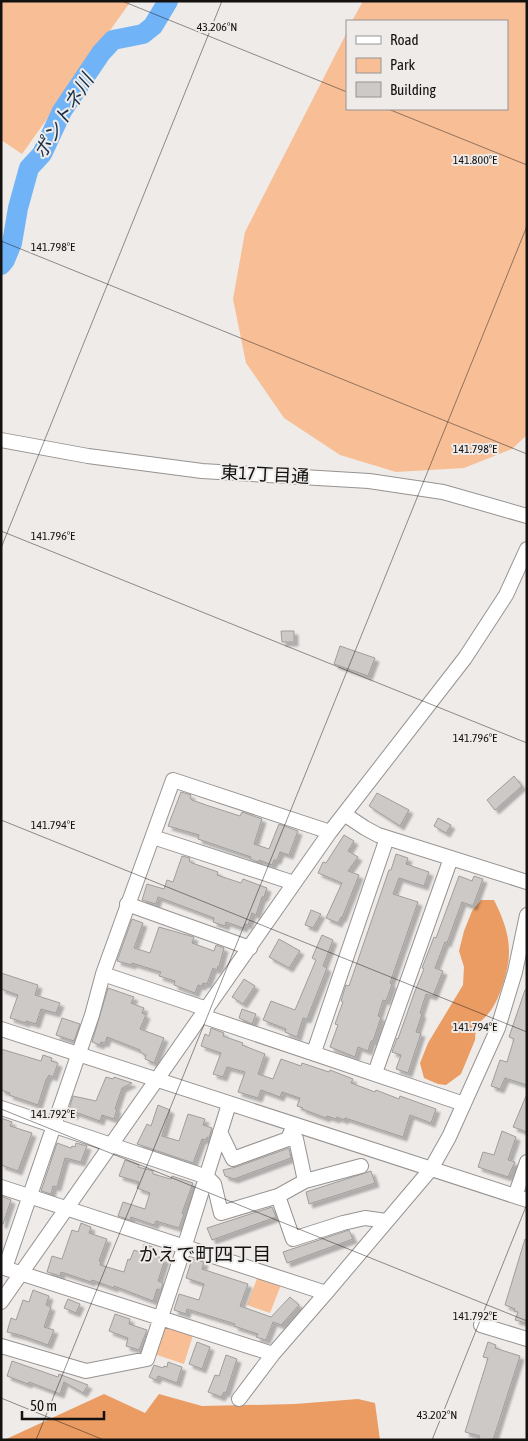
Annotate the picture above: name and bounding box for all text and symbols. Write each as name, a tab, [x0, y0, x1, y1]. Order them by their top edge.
text: 43.206°N	[197, 20, 237, 34]
legend	[346, 20, 508, 110]
text: Road	[390, 31, 419, 48]
text: Park	[390, 56, 415, 73]
water label: ポントネ川	[28, 68, 99, 162]
text: Building	[390, 81, 436, 98]
text: 141.800°E	[453, 153, 497, 167]
text: 141.798°E	[31, 240, 75, 254]
text: 141.798°E	[453, 442, 497, 456]
street label: 東17丁目通	[220, 461, 310, 487]
text: 141.796°E	[31, 529, 75, 543]
text: 141.796°E	[453, 731, 497, 745]
text: 141.794°E	[31, 818, 75, 832]
text: 141.794°E	[453, 1020, 497, 1034]
text: 141.792°E	[31, 1107, 75, 1121]
district label: かえで町四丁目	[139, 1243, 271, 1265]
text: 141.792°E	[453, 1309, 497, 1323]
scale bar	[22, 1388, 105, 1420]
text: 50 m	[30, 1397, 57, 1414]
text: 43.202°N	[417, 1408, 457, 1422]

